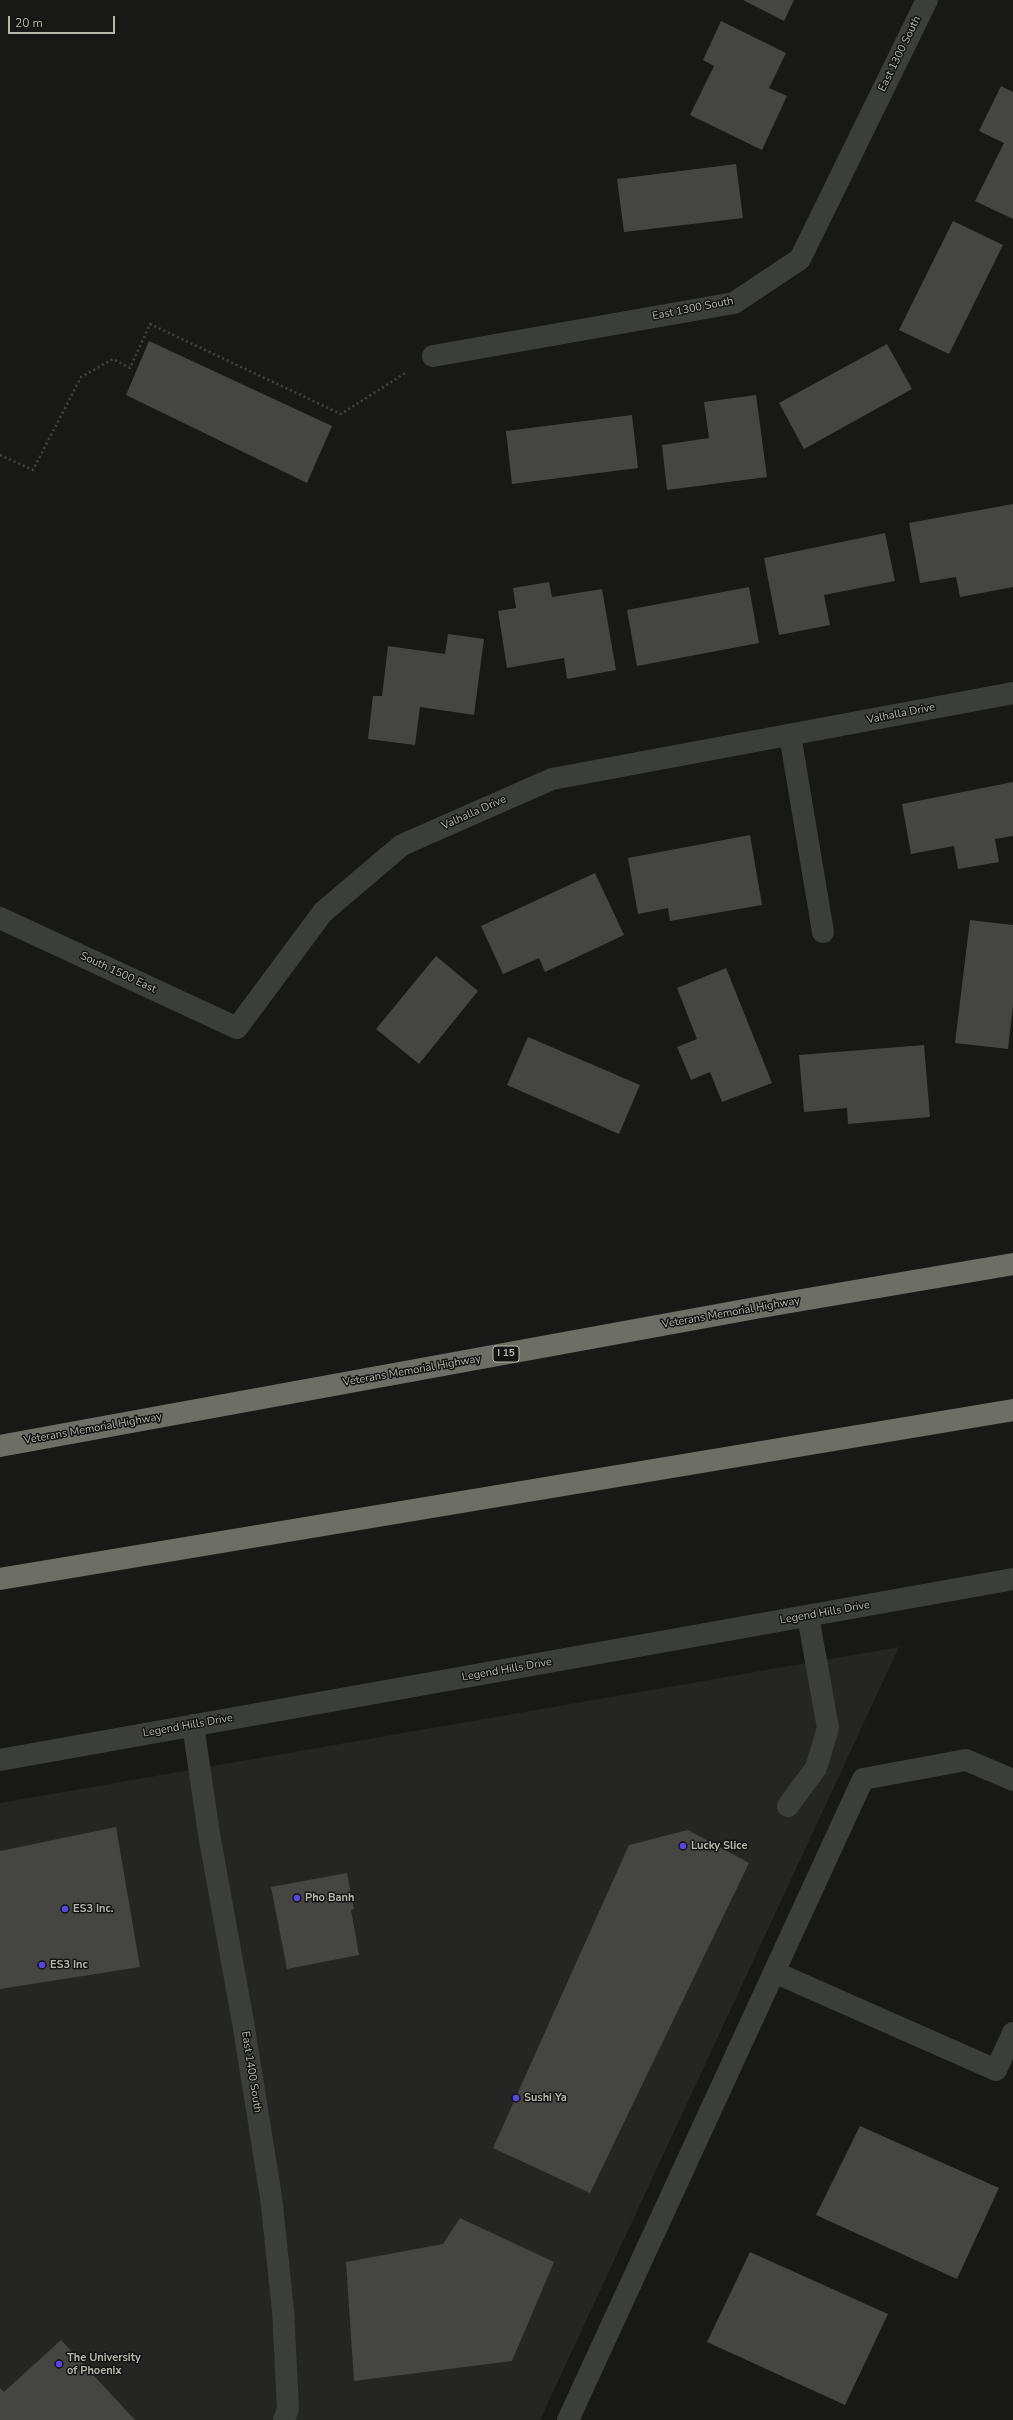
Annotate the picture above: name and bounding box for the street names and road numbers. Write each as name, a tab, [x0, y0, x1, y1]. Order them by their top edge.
street label: East 1300 South	[876, 14, 924, 94]
street label: East 1300 South	[651, 295, 735, 323]
street label: Valhalla Drive	[866, 701, 936, 727]
street label: Valhalla Drive	[440, 793, 508, 833]
street label: South 1500 East	[78, 950, 158, 996]
street label: Veterans Memorial Highway	[661, 1294, 801, 1332]
road number: I 15	[493, 1346, 519, 1362]
street label: Veterans Memorial Highway	[342, 1352, 482, 1390]
street label: Veterans Memorial Highway	[23, 1410, 163, 1448]
street label: Legend Hills Drive	[779, 1599, 871, 1627]
street label: Legend Hills Drive	[461, 1656, 553, 1684]
street label: Legend Hills Drive	[142, 1712, 234, 1740]
street label: East 1400 South	[238, 2030, 264, 2114]

